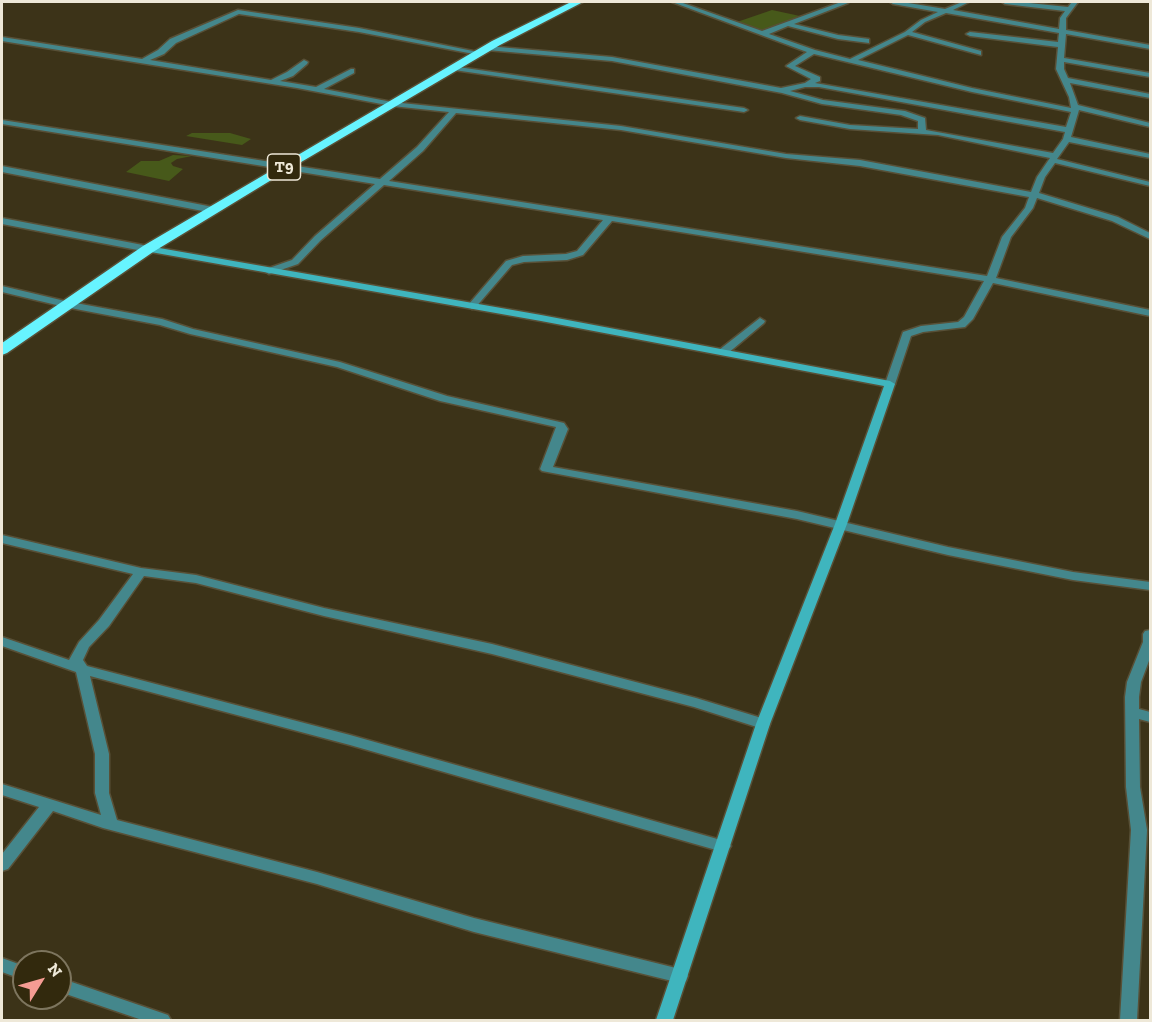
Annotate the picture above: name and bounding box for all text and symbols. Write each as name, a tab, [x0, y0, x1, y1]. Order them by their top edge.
road number: T9	[268, 154, 300, 180]
north arrow	[12, 950, 72, 1010]
text: N	[44, 959, 66, 981]

